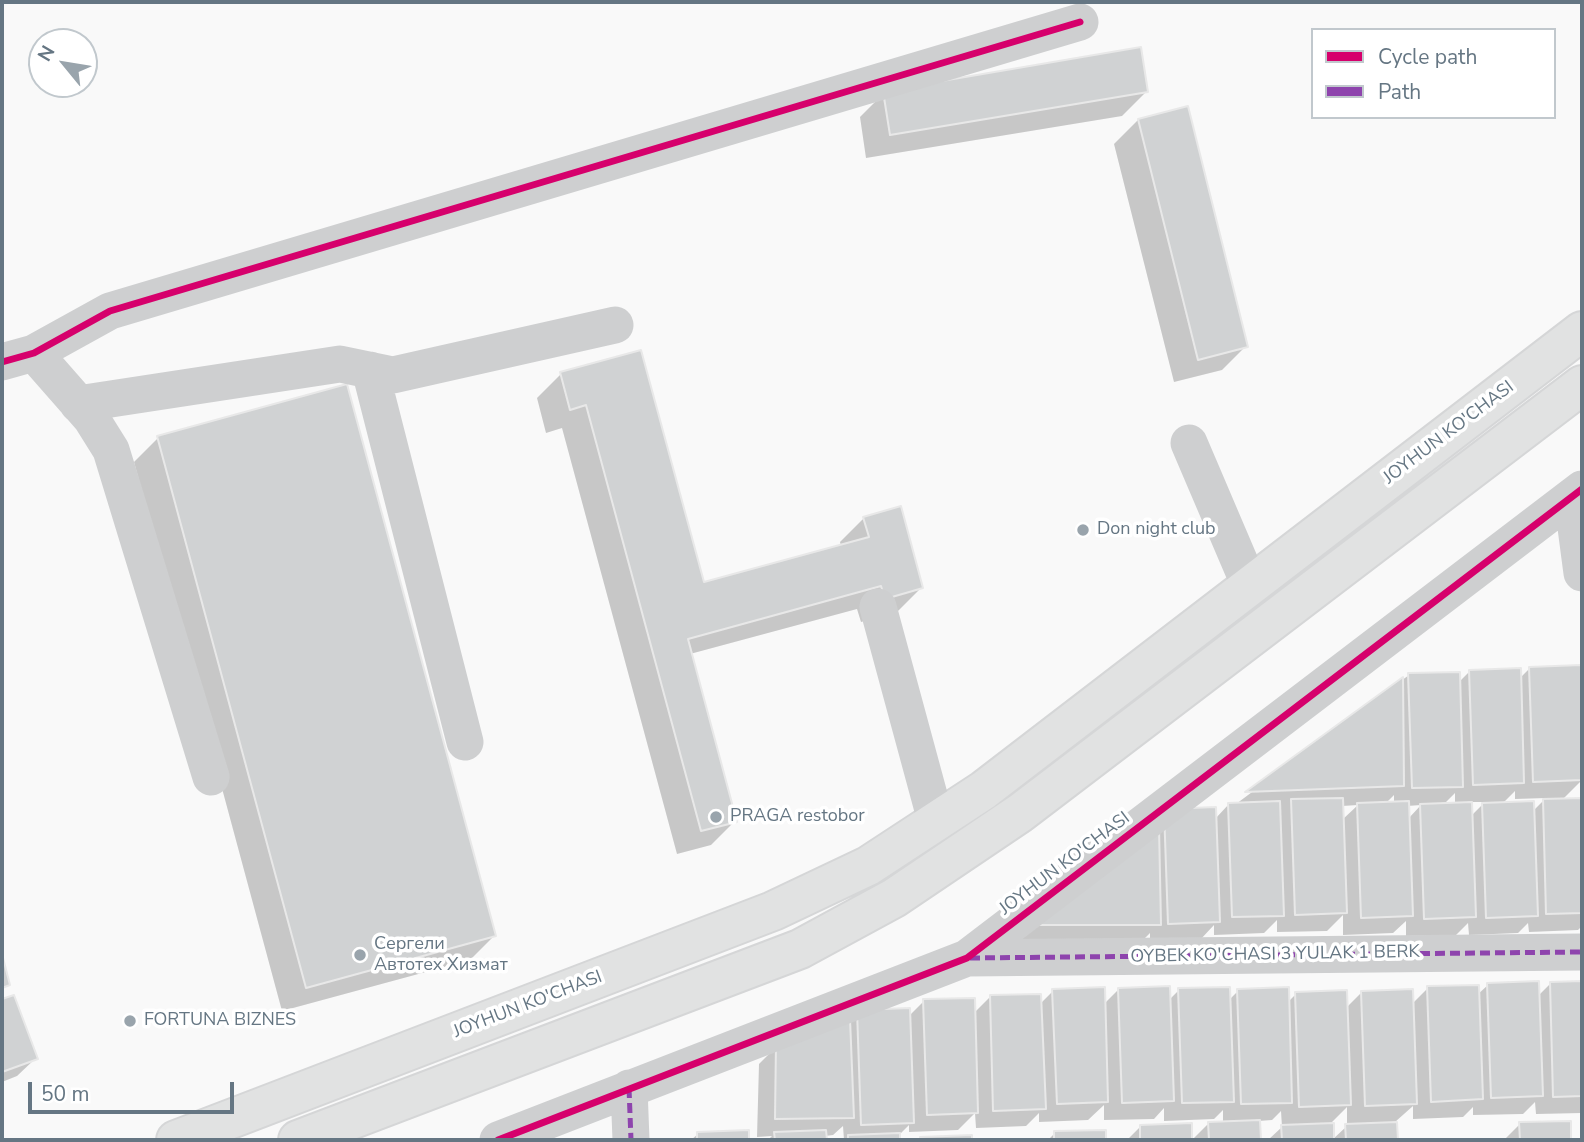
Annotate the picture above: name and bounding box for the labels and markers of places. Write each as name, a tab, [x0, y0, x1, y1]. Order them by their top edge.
place label: Don night club	[1097, 519, 1216, 541]
marker: Don night club	[1075, 522, 1091, 538]
place label: PRAGA restobor	[730, 806, 865, 828]
marker: PRAGA restobor	[708, 809, 724, 825]
place label: Сергели Автотех Хизмат	[374, 934, 508, 976]
marker: Сергели Автотех Хизмат	[352, 947, 368, 963]
place label: FORTUNA BIZNES	[144, 1010, 296, 1032]
marker: FORTUNA BIZNES	[122, 1013, 138, 1029]

